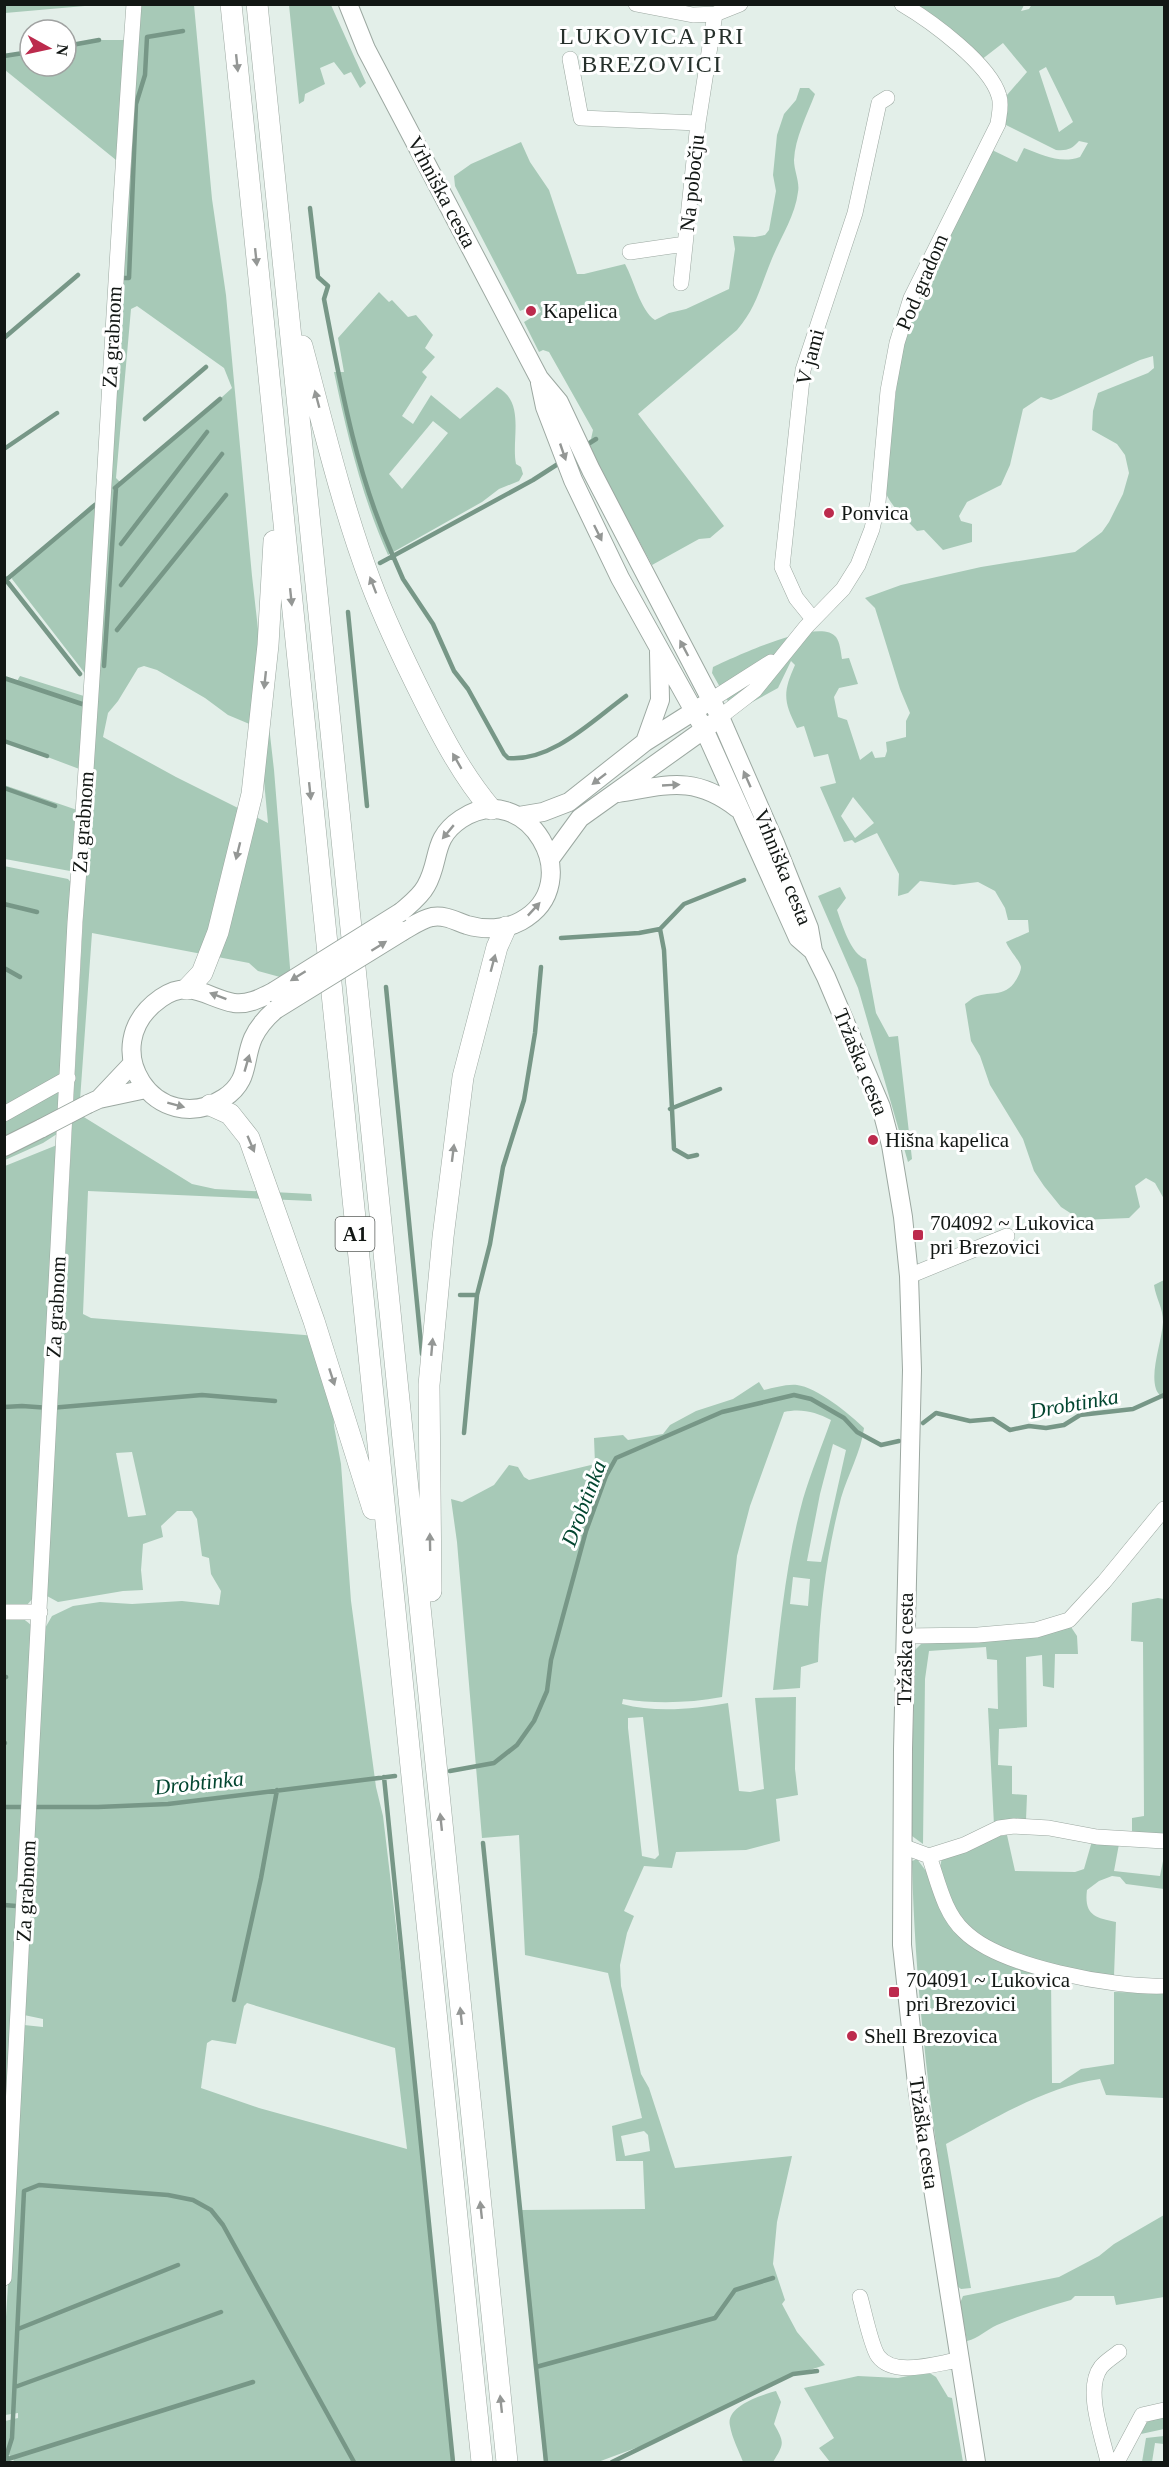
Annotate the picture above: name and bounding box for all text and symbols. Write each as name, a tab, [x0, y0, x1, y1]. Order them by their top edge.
north arrow	[18, 18, 78, 78]
district label: LUKOVICA PRI BREZOVICI	[559, 23, 745, 77]
text: N	[53, 43, 72, 57]
one-way arrow	[232, 53, 242, 72]
street label: Vrhniška cesta	[403, 132, 482, 253]
street label: Na pobočju	[675, 133, 709, 233]
street label: Pod gradom	[891, 230, 953, 334]
one-way arrow	[251, 247, 261, 266]
street label: Za grabnom	[97, 285, 127, 389]
place label: Kapelica	[543, 299, 618, 323]
marker: Kapelica	[524, 304, 538, 318]
street label: V jami	[791, 326, 829, 388]
one-way arrow	[311, 390, 321, 408]
one-way arrow	[559, 443, 569, 461]
place label: Ponvica	[841, 501, 909, 525]
marker: Ponvica	[822, 506, 836, 520]
one-way arrow	[594, 524, 603, 541]
one-way arrow	[367, 576, 377, 594]
one-way arrow	[286, 588, 296, 607]
one-way arrow	[679, 640, 689, 657]
one-way arrow	[260, 670, 269, 689]
one-way arrow	[452, 752, 462, 769]
street label: Za grabnom	[67, 770, 99, 874]
one-way arrow	[742, 770, 751, 788]
one-way arrow	[592, 772, 607, 784]
one-way arrow	[662, 781, 681, 790]
one-way arrow	[305, 782, 315, 801]
street label: Vrhniška cesta	[749, 806, 817, 929]
one-way arrow	[442, 824, 455, 840]
one-way arrow	[232, 842, 242, 860]
one-way arrow	[527, 901, 541, 916]
one-way arrow	[371, 940, 387, 951]
one-way arrow	[488, 954, 498, 972]
one-way arrow	[290, 971, 306, 982]
one-way arrow	[209, 991, 227, 1001]
street label: Tržaška cesta	[829, 1005, 894, 1119]
one-way arrow	[243, 1054, 252, 1072]
one-way arrow	[167, 1101, 185, 1111]
place label: Hišna kapelica	[885, 1128, 1010, 1152]
marker: Hišna kapelica	[866, 1133, 880, 1147]
one-way arrow	[246, 1135, 256, 1153]
one-way arrow	[448, 1144, 458, 1163]
place label: 704092 ~ Lukovica pri Brezovici	[930, 1211, 1095, 1259]
road number: A1	[336, 1217, 374, 1251]
marker: 704092 ~ Lukovica pri Brezovici	[911, 1228, 925, 1242]
street label: Za grabnom	[41, 1255, 71, 1359]
one-way arrow	[427, 1338, 437, 1357]
one-way arrow	[328, 1368, 337, 1386]
water label: Drobtinka	[1027, 1383, 1120, 1424]
water label: Drobtinka	[555, 1457, 611, 1550]
one-way arrow	[425, 1532, 435, 1551]
street label: Tržaška cesta	[892, 1592, 918, 1706]
water label: Drobtinka	[152, 1765, 245, 1800]
one-way arrow	[436, 1813, 446, 1832]
street label: Za grabnom	[11, 1839, 41, 1943]
place label: 704091 ~ Lukovica pri Brezovici	[906, 1968, 1071, 2016]
marker: 704091 ~ Lukovica pri Brezovici	[887, 1985, 901, 1999]
one-way arrow	[456, 2007, 466, 2026]
place label: Shell Brezovica	[864, 2024, 998, 2048]
marker: Shell Brezovica	[845, 2029, 859, 2043]
street label: Tržaška cesta	[904, 2075, 944, 2191]
one-way arrow	[476, 2201, 486, 2220]
one-way arrow	[496, 2395, 506, 2414]

